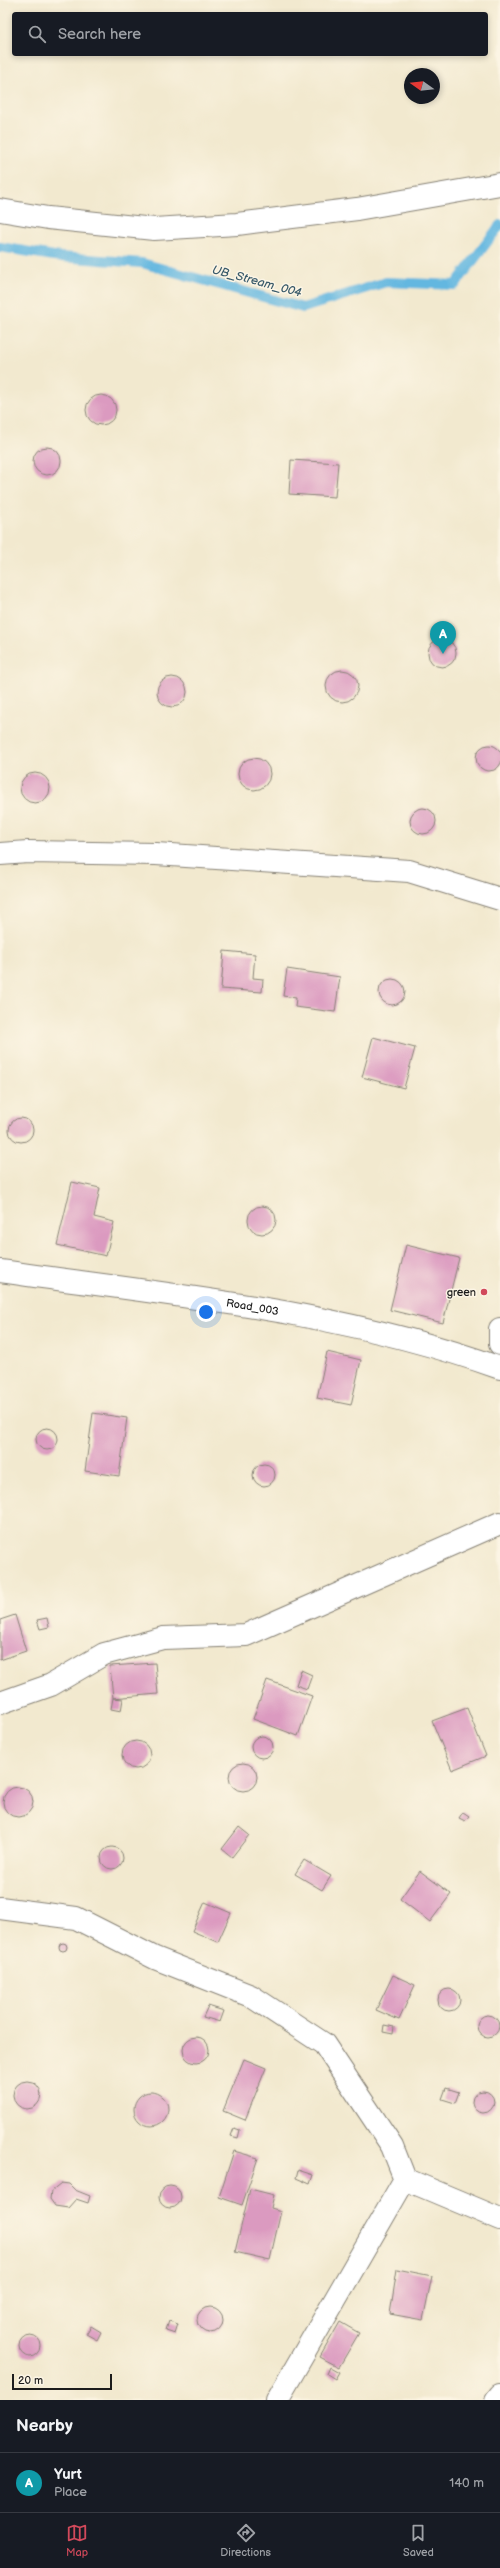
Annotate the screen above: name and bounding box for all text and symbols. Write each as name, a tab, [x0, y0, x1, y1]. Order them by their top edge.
search box	[12, 12, 488, 56]
icon: search	[26, 23, 48, 45]
text: Search here	[58, 25, 141, 44]
north arrow	[404, 68, 440, 104]
water label: UB_Stream_004	[211, 262, 304, 301]
pin: A	[430, 621, 456, 654]
place label: green	[447, 1286, 476, 1299]
marker: green	[479, 1287, 489, 1297]
street label: Road_003	[225, 1297, 280, 1318]
your location	[196, 1302, 216, 1322]
scale bar	[12, 2372, 112, 2391]
text: 20 m	[18, 2374, 43, 2387]
text: Nearby	[16, 2416, 73, 2436]
text: Yurt	[54, 2465, 82, 2484]
text: A	[25, 2475, 33, 2491]
text: 140 m	[449, 2475, 484, 2491]
text: Place	[54, 2484, 87, 2500]
tab: Map	[66, 2522, 88, 2559]
tab: Directions	[220, 2522, 271, 2559]
tab: Saved	[403, 2522, 434, 2559]

